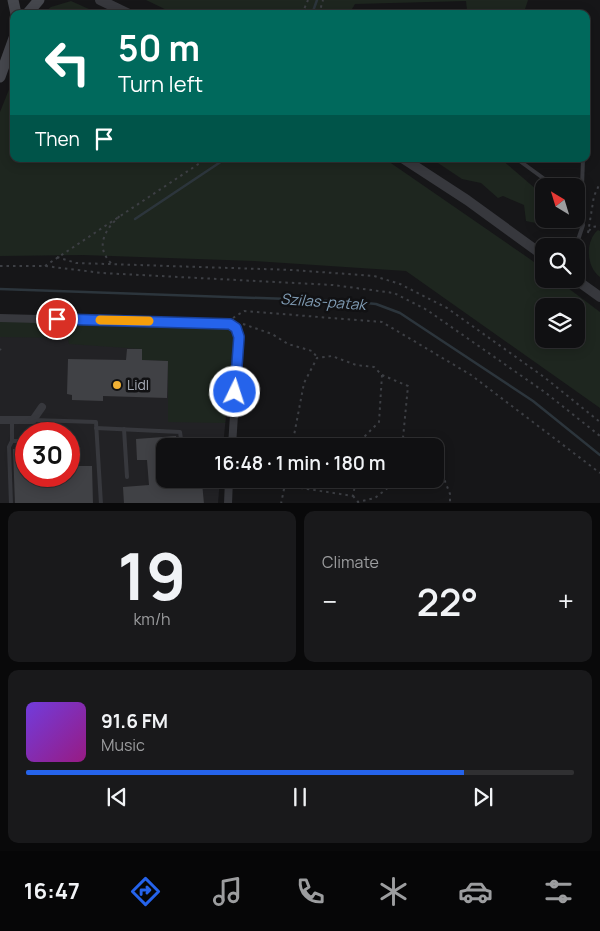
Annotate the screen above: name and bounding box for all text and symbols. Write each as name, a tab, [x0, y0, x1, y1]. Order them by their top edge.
text: 50 m	[118, 24, 200, 72]
icon: left	[35, 30, 100, 95]
text: Turn left	[118, 69, 203, 99]
icon: arrive	[90, 125, 118, 153]
text: Then	[35, 126, 80, 152]
north arrow	[535, 178, 585, 228]
map controls	[535, 178, 585, 348]
button: search	[535, 238, 585, 288]
water label: Szilas-patak	[280, 288, 369, 315]
pin	[36, 298, 78, 340]
button: layers	[535, 298, 585, 348]
icon: arrive	[43, 305, 71, 333]
position arrow	[208, 365, 260, 417]
place label: Lidl	[127, 375, 149, 394]
marker: Lidl	[111, 379, 123, 391]
speed limit sign: 30	[15, 422, 80, 487]
text: 16:48 · 1 min · 180 m	[214, 450, 386, 476]
text: 19	[118, 531, 186, 620]
text: Climate	[322, 551, 379, 573]
text: 22°	[417, 575, 478, 627]
text: −	[322, 582, 337, 620]
text: +	[558, 582, 574, 620]
text: km/h	[133, 608, 171, 630]
text: 91.6 FM	[101, 708, 168, 734]
text: Music	[101, 734, 145, 756]
icon: previous	[103, 783, 131, 811]
icon: pause	[286, 783, 314, 811]
icon: next	[469, 783, 497, 811]
icon: directions	[128, 874, 163, 909]
icon: music	[210, 874, 245, 909]
icon: phone	[293, 874, 328, 909]
icon: climate	[376, 874, 411, 909]
icon: car	[458, 874, 493, 909]
icon: filters	[541, 874, 576, 909]
text: 16:47	[24, 876, 80, 906]

